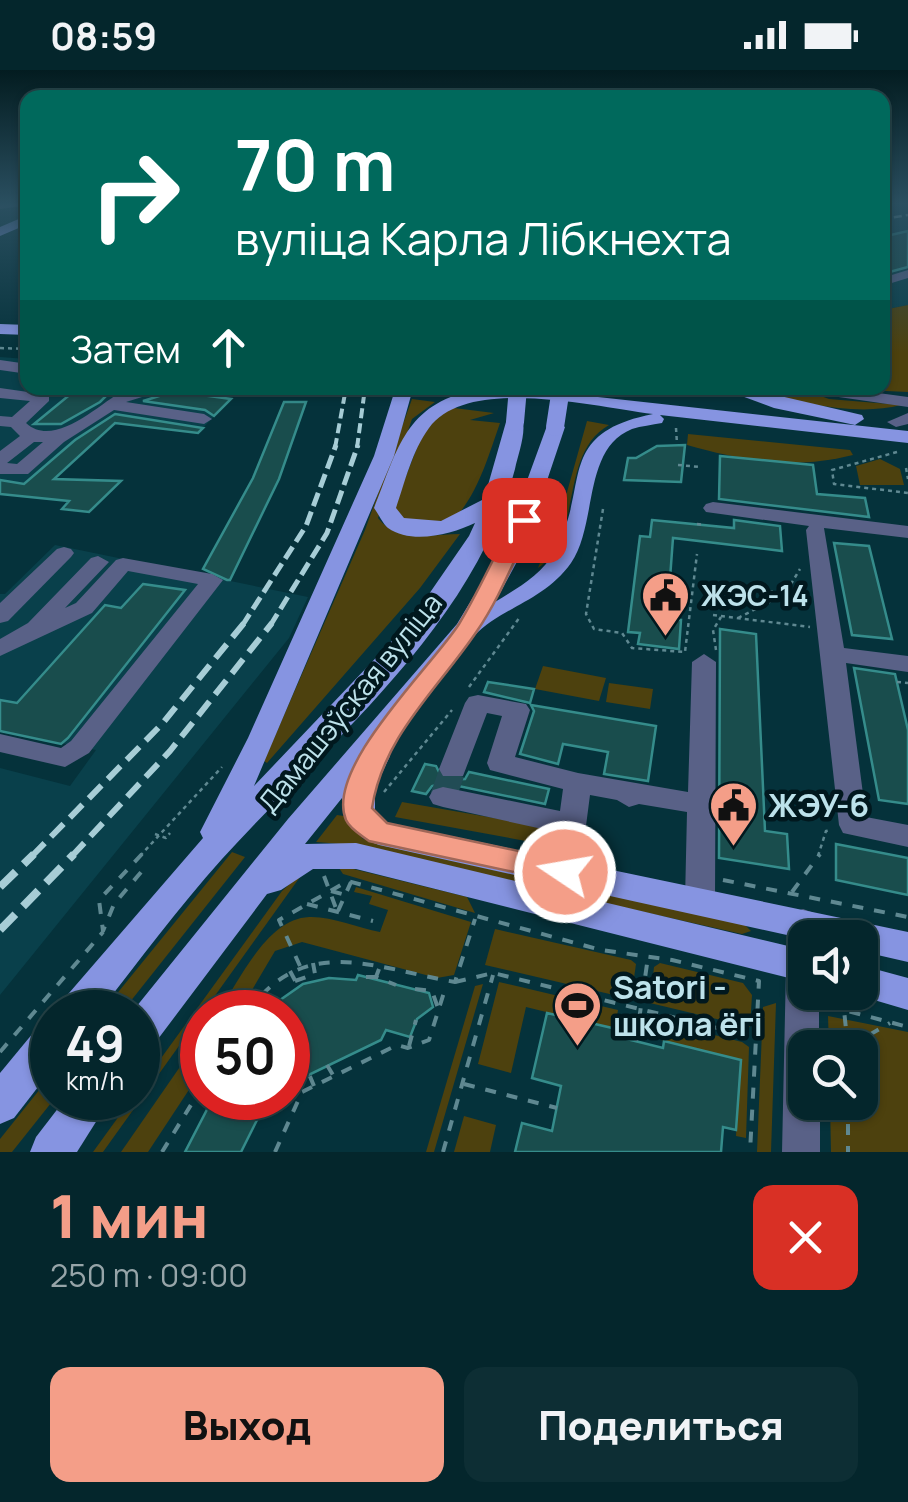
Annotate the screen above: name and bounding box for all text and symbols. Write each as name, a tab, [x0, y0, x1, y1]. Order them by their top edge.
text: 08:59	[50, 9, 157, 61]
text: 70 m	[235, 116, 395, 212]
icon: right	[70, 130, 200, 260]
text: вуліца Карла Лібкнехта	[235, 207, 732, 269]
icon: ahead	[201, 320, 256, 375]
text: Затем	[70, 322, 181, 374]
pin	[482, 478, 567, 563]
icon: arrive	[497, 493, 552, 548]
public building icon: ЖЭС-14	[640, 570, 692, 638]
place label: ЖЭС-14	[701, 576, 809, 614]
street label: Дамашэўская вуліца	[249, 585, 450, 820]
public building icon: ЖЭУ-6	[707, 780, 759, 848]
place label: ЖЭУ-6	[768, 783, 869, 827]
position arrow	[513, 820, 617, 924]
map controls	[788, 920, 878, 1120]
button: sound	[788, 920, 878, 1010]
place label: Satori - школа ёгі	[613, 965, 763, 1046]
sports icon: Satori - школа ёгі	[552, 980, 604, 1048]
speed limit sign: 50	[180, 990, 310, 1120]
text: 49	[65, 1009, 125, 1077]
button: search	[788, 1030, 878, 1120]
text: km/h	[66, 1063, 124, 1098]
text: 1 мин	[50, 1174, 209, 1256]
button: close	[753, 1185, 858, 1290]
text: 250 m · 09:00	[50, 1253, 248, 1297]
button: Выход	[50, 1367, 444, 1482]
button: Поделиться	[464, 1367, 858, 1482]

